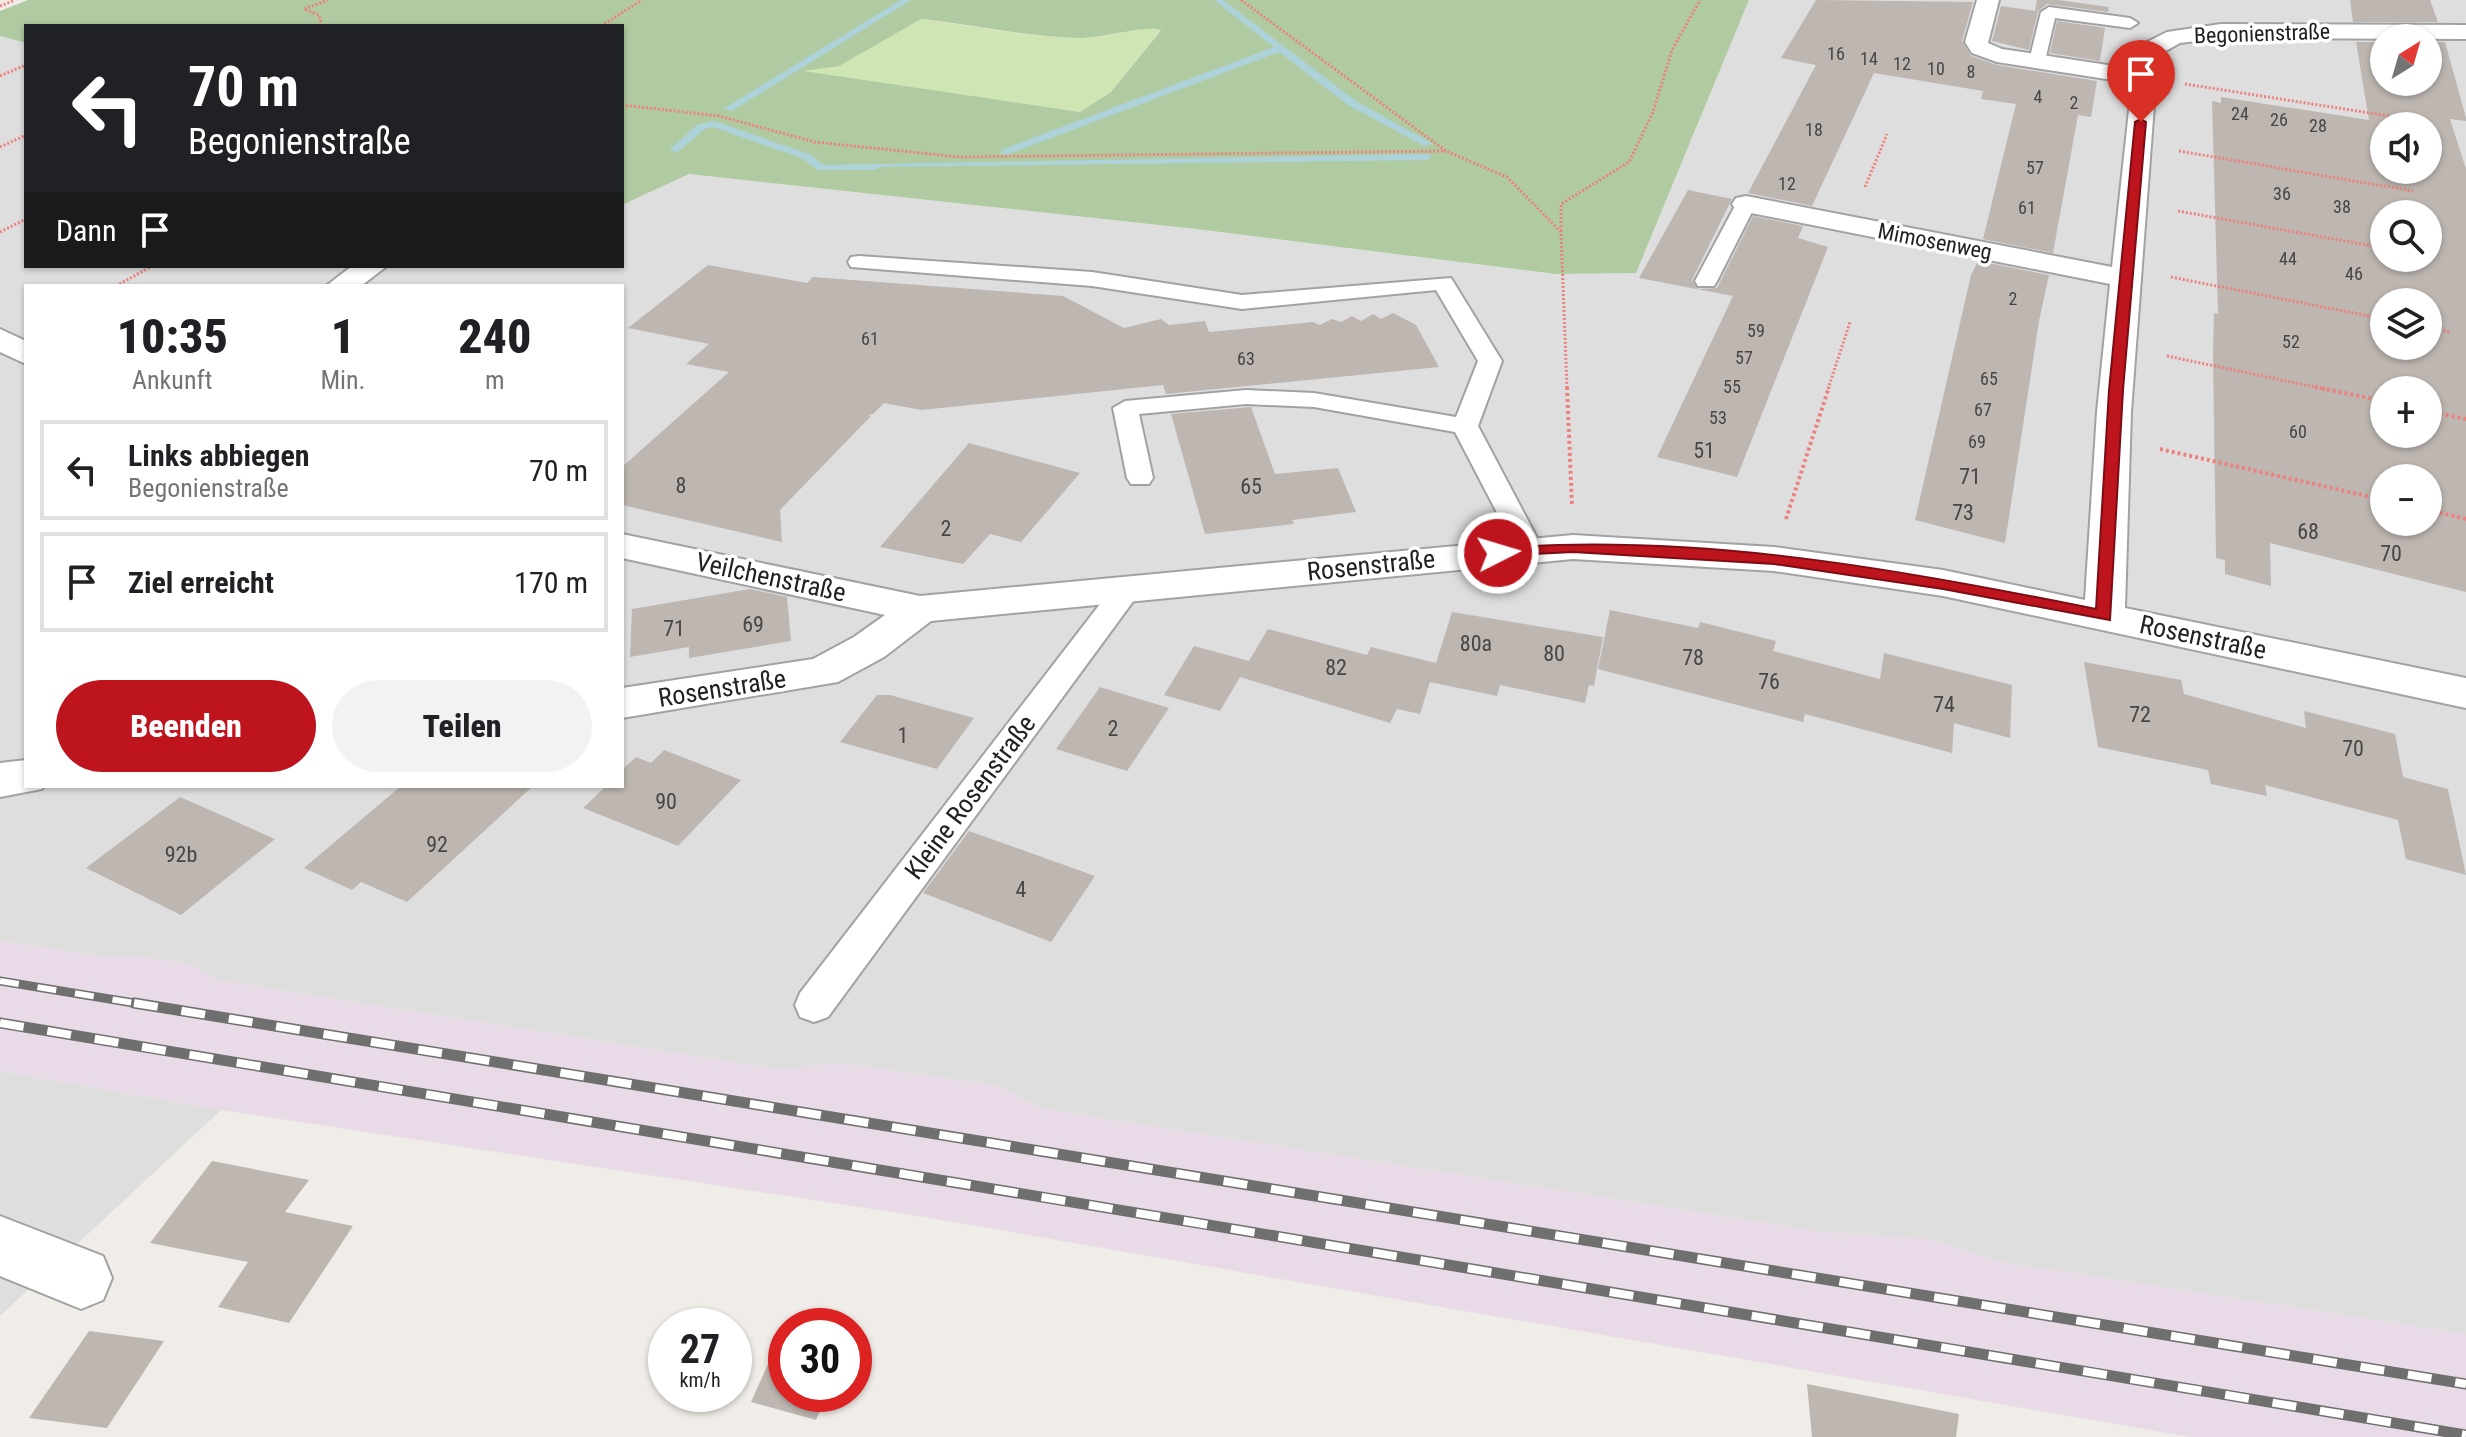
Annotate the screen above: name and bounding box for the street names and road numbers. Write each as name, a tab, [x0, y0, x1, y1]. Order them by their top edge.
street label: Begonienstraße	[2194, 19, 2330, 48]
street label: Mimosenweg	[1876, 218, 1994, 265]
street label: Rosenstraße	[1305, 543, 1437, 587]
street label: Veilchenstraße	[693, 546, 849, 608]
street label: Rosenstraße	[2137, 609, 2269, 665]
street label: Rosenstraße	[656, 663, 788, 713]
street label: Kleine Rosenstraße	[899, 709, 1041, 885]

